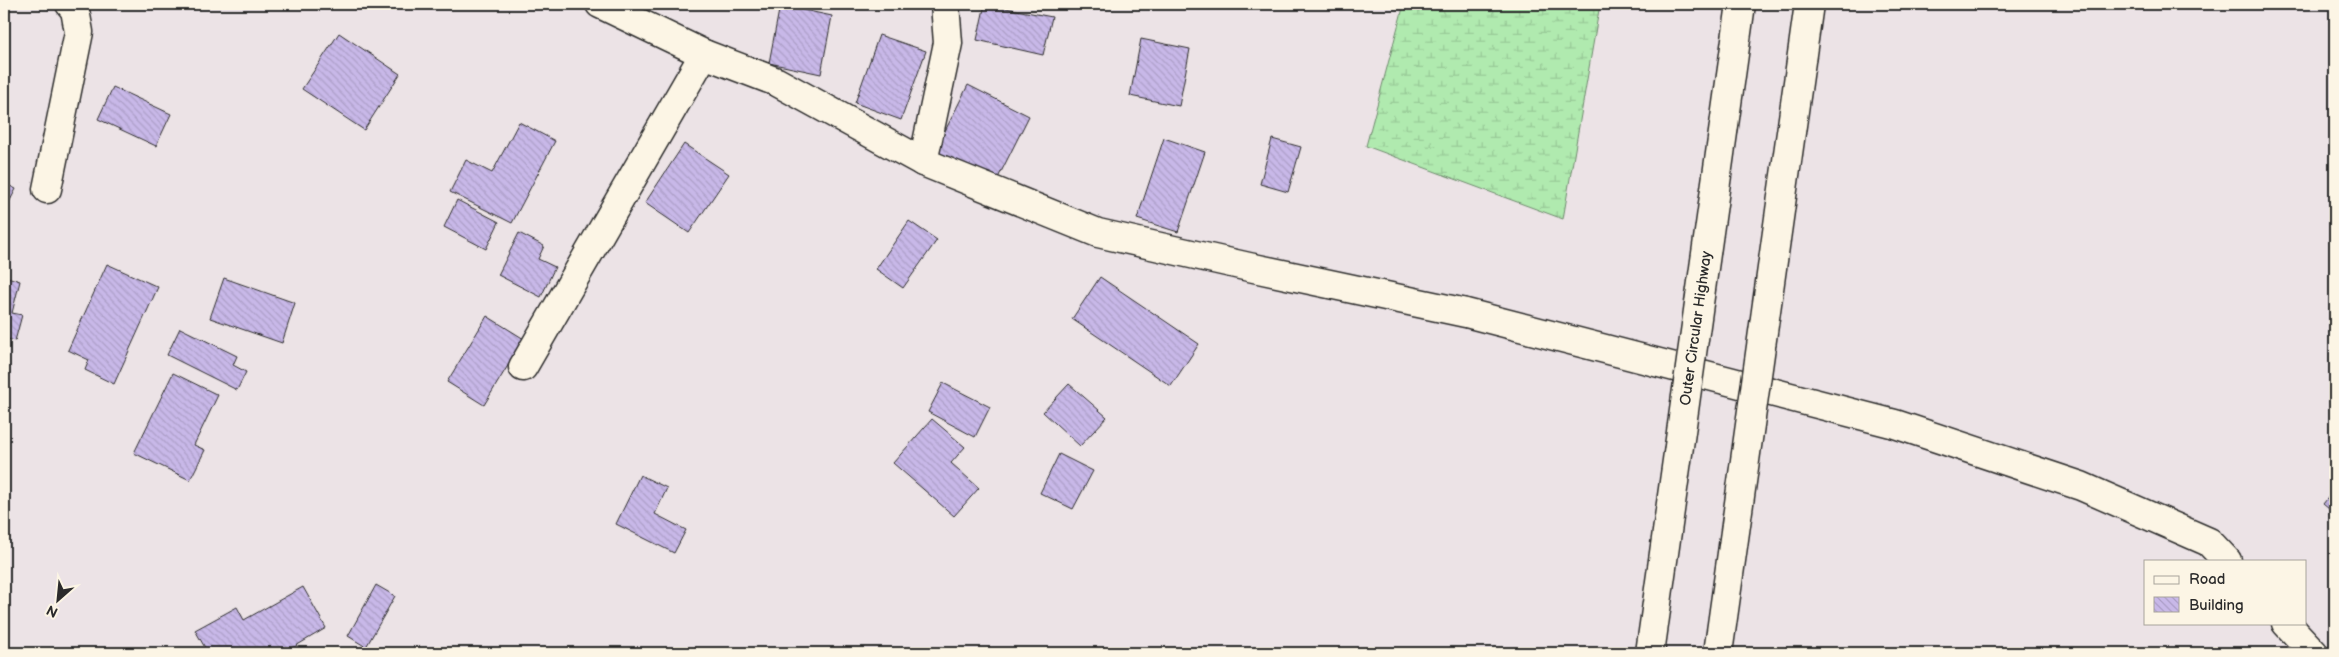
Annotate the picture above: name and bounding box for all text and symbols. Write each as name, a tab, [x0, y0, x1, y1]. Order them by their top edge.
street label: Outer Circular Highway	[1675, 249, 1716, 407]
legend	[2144, 560, 2306, 624]
text: Road	[2189, 570, 2225, 589]
north arrow	[32, 574, 82, 624]
text: Building	[2189, 596, 2244, 615]
text: N	[44, 601, 61, 621]

